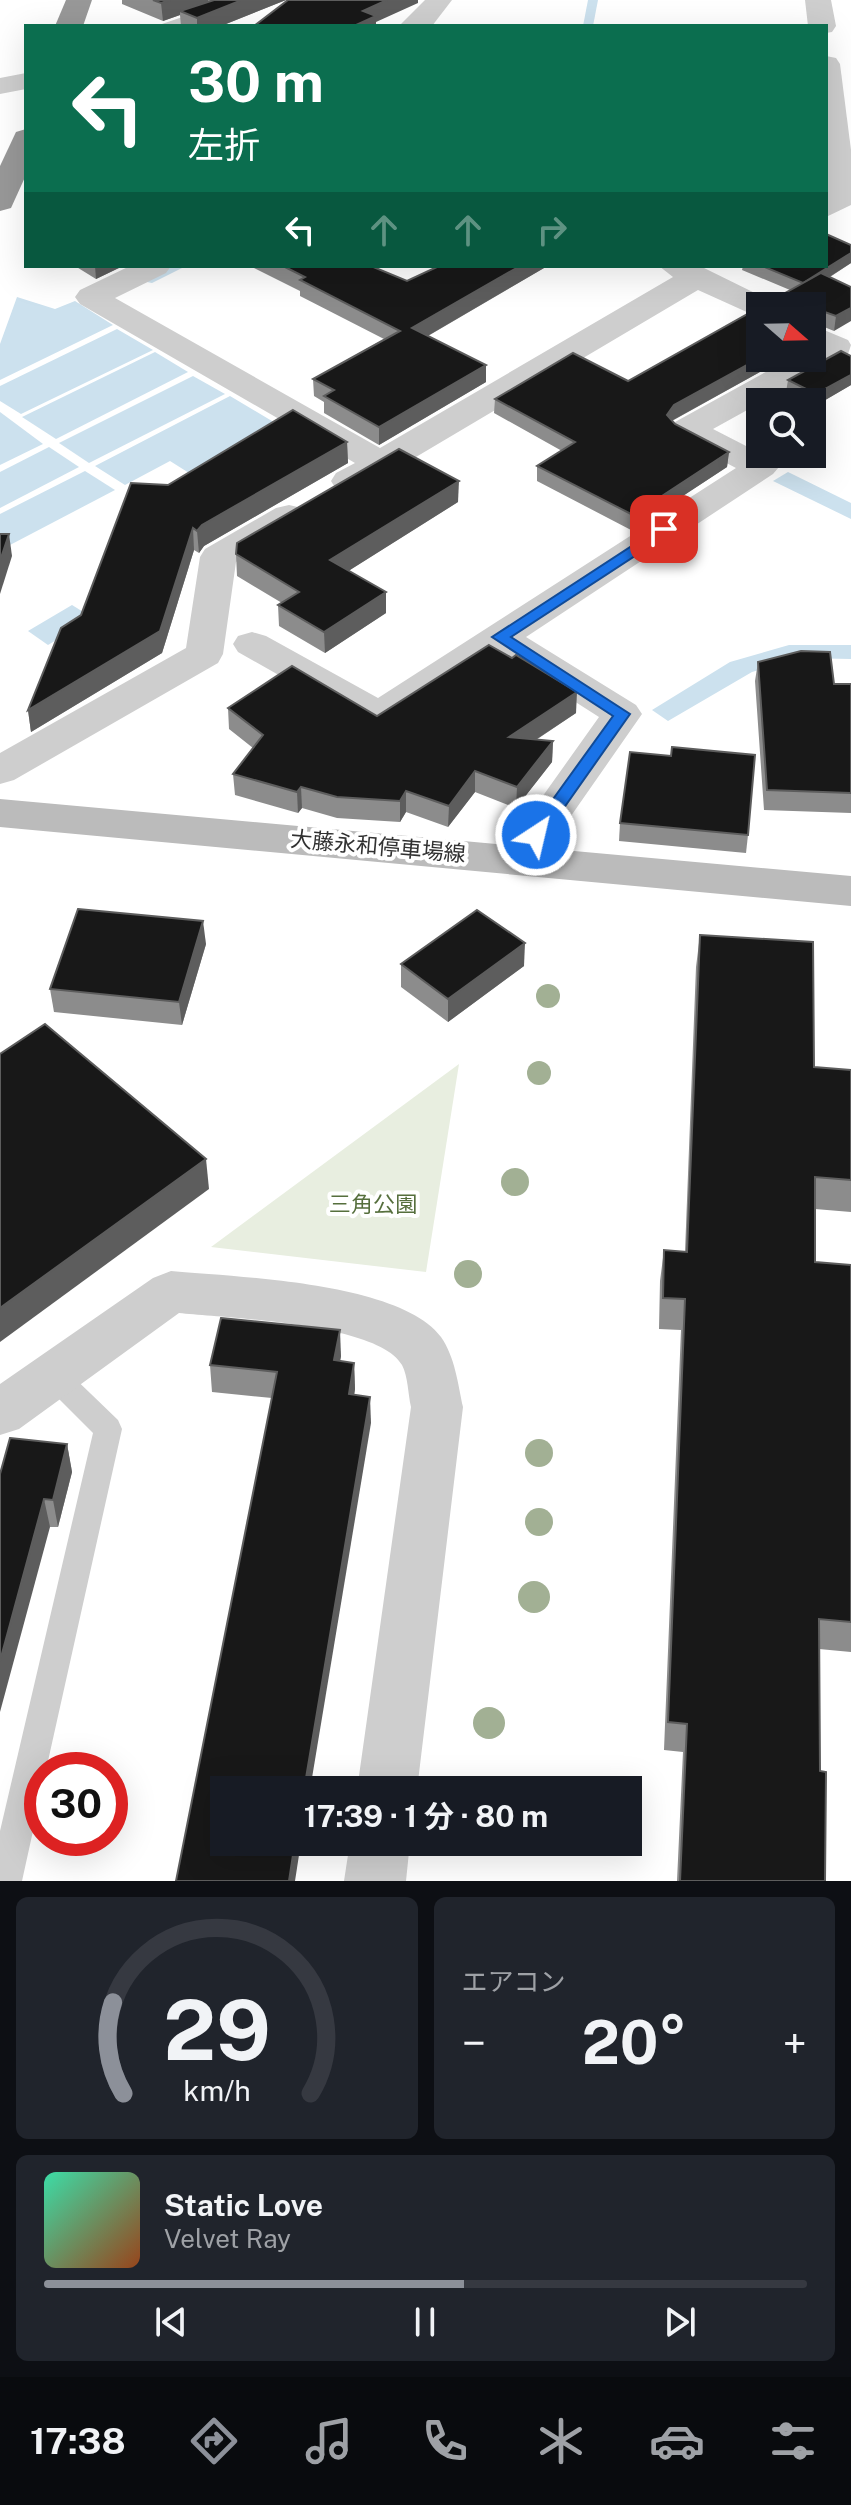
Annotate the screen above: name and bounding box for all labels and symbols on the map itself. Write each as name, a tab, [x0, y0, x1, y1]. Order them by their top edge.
north arrow	[746, 292, 826, 372]
pin	[630, 495, 698, 563]
position arrow	[494, 793, 578, 877]
street label: 大藤永和停車場線	[289, 825, 467, 867]
park label: 三角公園	[329, 1191, 417, 1217]
speed limit sign: 30	[24, 1752, 128, 1856]

